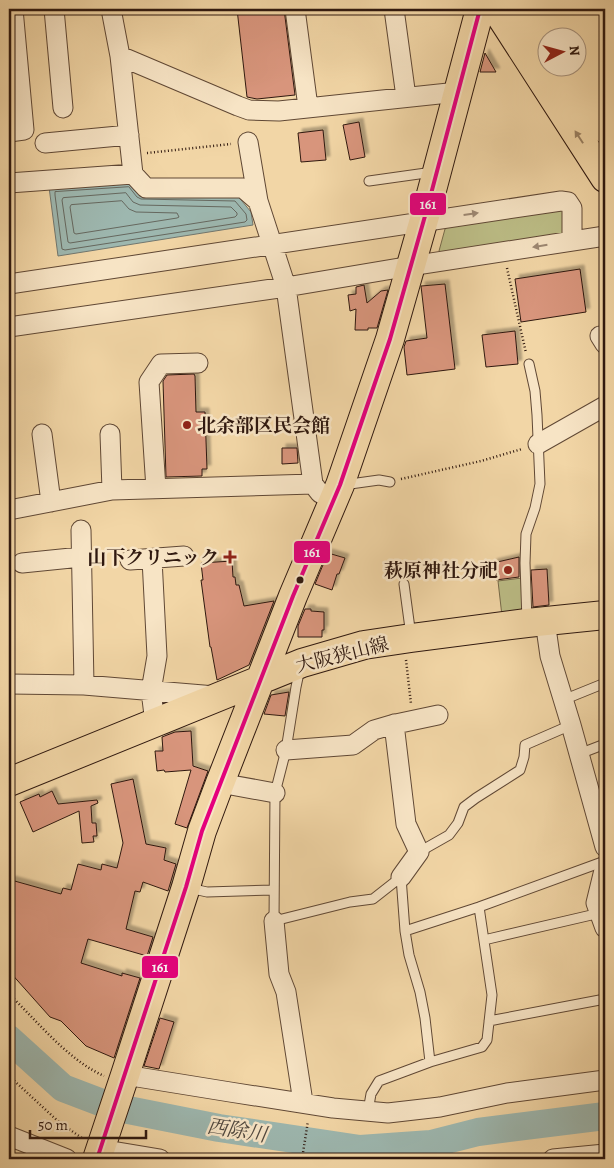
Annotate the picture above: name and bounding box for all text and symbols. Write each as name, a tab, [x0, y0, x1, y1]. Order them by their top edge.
north arrow	[536, 28, 586, 78]
text: N	[564, 45, 584, 57]
one-way arrow	[574, 130, 584, 144]
line badge: 161	[409, 192, 447, 216]
text: 161	[420, 195, 436, 214]
one-way arrow	[464, 210, 480, 218]
one-way arrow	[531, 242, 547, 250]
place label: 北余部区民会館	[197, 413, 330, 439]
marker: 北余部区民会館	[181, 419, 193, 431]
line badge: 161	[293, 540, 331, 564]
text: 161	[304, 543, 320, 562]
place label: 山下クリニック	[87, 545, 219, 571]
marker: 山下クリニック	[223, 550, 237, 564]
place label: 萩原神社分祀	[384, 558, 498, 584]
marker: 萩原神社分祀	[502, 564, 514, 576]
unlabelled marker	[295, 575, 305, 585]
street label: 大阪狭山線	[293, 631, 391, 679]
line badge: 161	[141, 955, 179, 979]
text: 161	[152, 958, 168, 977]
scale bar	[30, 1108, 146, 1140]
water label: 西除川	[205, 1112, 271, 1149]
text: 50 m	[38, 1115, 68, 1135]

